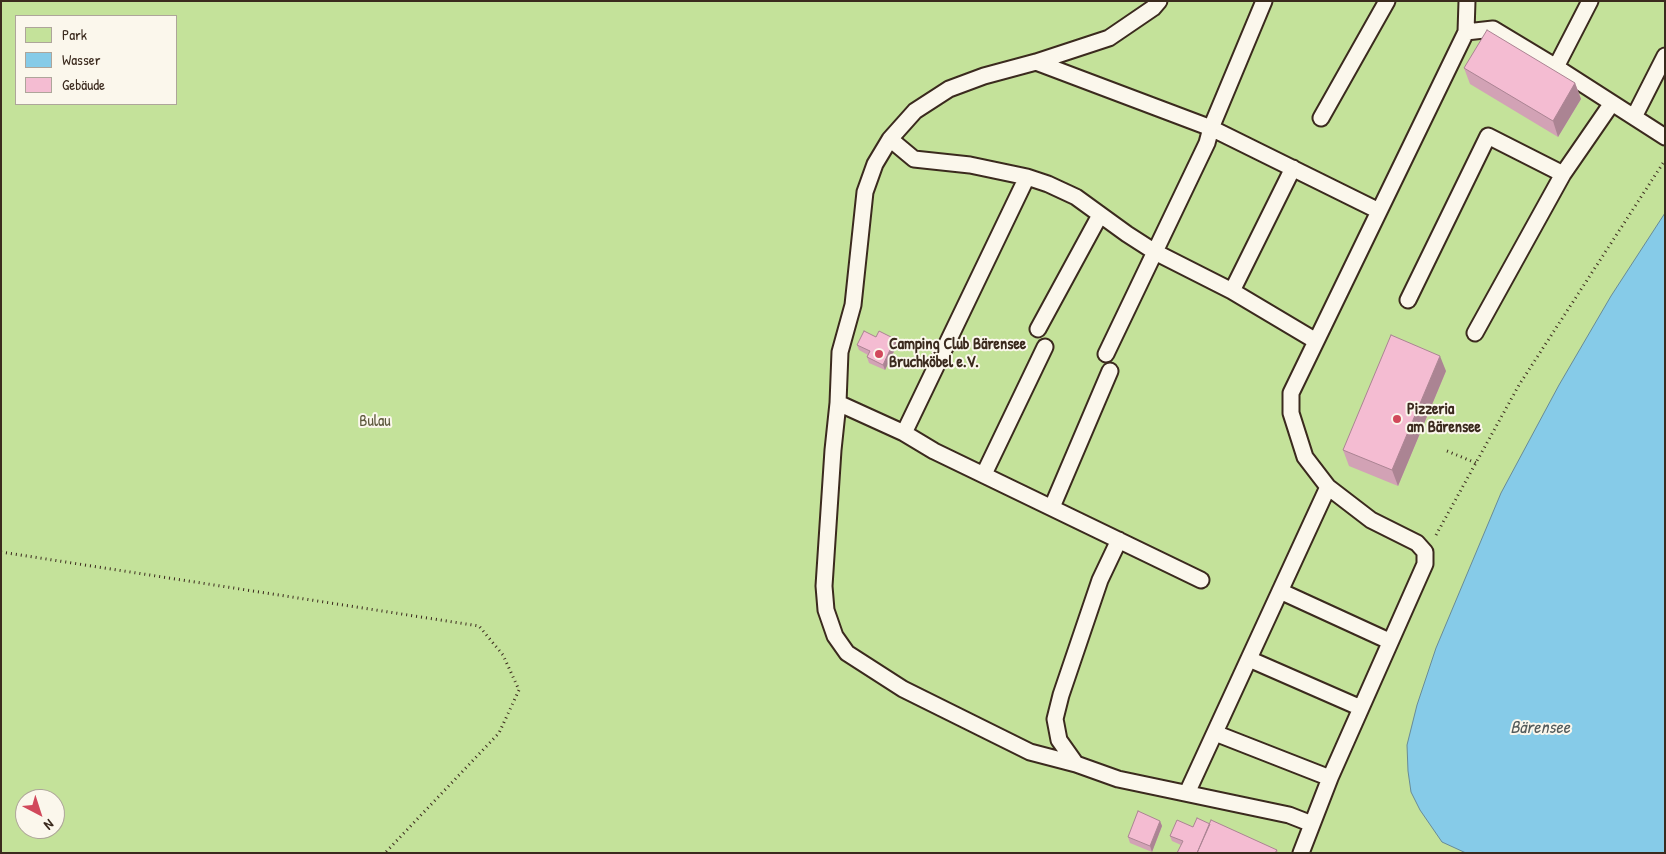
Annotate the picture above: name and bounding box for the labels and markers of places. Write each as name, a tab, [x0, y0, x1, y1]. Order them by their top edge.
place label: Camping Club Bärensee Bruchköbel e.V.	[889, 335, 1026, 373]
marker: Camping Club Bärensee Bruchköbel e.V.	[873, 348, 885, 360]
place label: Pizzeria am Bärensee	[1407, 400, 1481, 438]
marker: Pizzeria am Bärensee	[1391, 413, 1403, 425]

